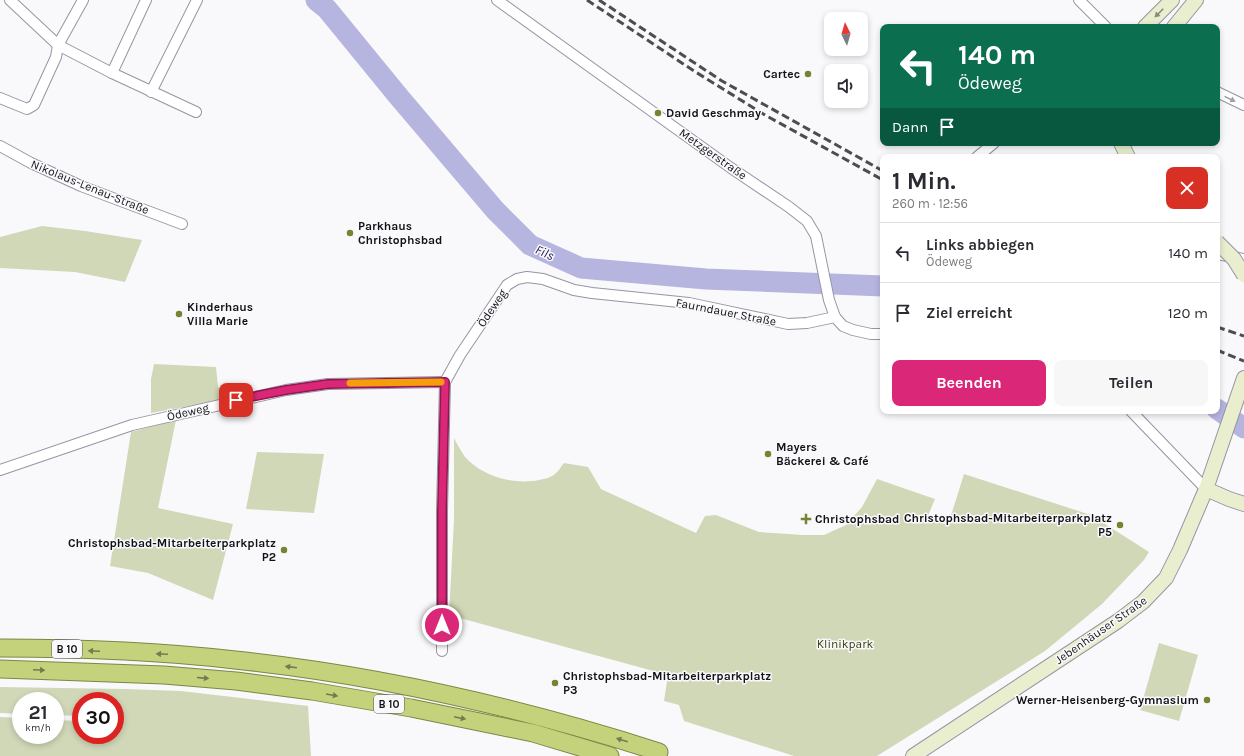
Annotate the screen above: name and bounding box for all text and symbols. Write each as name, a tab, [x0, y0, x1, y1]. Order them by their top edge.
one-way arrow	[1154, 9, 1164, 18]
north arrow	[824, 12, 868, 56]
map controls	[824, 12, 868, 108]
text: 140 m	[958, 38, 1036, 71]
icon: left	[892, 40, 944, 92]
button: sound	[824, 64, 868, 108]
place label: Cartec	[763, 67, 800, 81]
marker: Cartec	[803, 69, 813, 79]
text: Ödeweg	[958, 72, 1022, 94]
one-way arrow	[1225, 96, 1236, 102]
place label: David Geschmay	[666, 106, 761, 120]
marker: David Geschmay	[653, 108, 663, 118]
icon: arrive	[936, 116, 958, 138]
text: Dann	[892, 118, 928, 136]
street label: Metzgerstraße	[677, 126, 749, 182]
street label: Nikolaus-Lenau-Straße	[29, 157, 151, 217]
text: 1 Min.	[892, 167, 956, 195]
button: close	[1166, 167, 1208, 209]
text: 260 m · 12:56	[892, 196, 968, 211]
place label: Parkhaus Christophsbad	[358, 219, 442, 247]
marker: Parkhaus Christophsbad	[345, 228, 355, 238]
text: Links abbiegen	[926, 236, 1034, 254]
water label: Fils	[533, 242, 557, 263]
icon: left	[892, 242, 914, 264]
text: 140 m	[1168, 244, 1208, 262]
text: Ödeweg	[926, 254, 972, 269]
street label: Ödeweg	[474, 286, 510, 330]
street label: Faurndauer Straße	[675, 295, 777, 329]
place label: Kinderhaus Villa Marie	[187, 300, 253, 328]
icon: arrive	[892, 302, 914, 324]
text: Ziel erreicht	[926, 304, 1012, 322]
text: 120 m	[1168, 304, 1208, 322]
marker: Kinderhaus Villa Marie	[174, 309, 184, 319]
button: Beenden	[892, 360, 1046, 406]
button: Teilen	[1054, 360, 1208, 406]
pin	[219, 383, 253, 417]
icon: arrive	[225, 389, 247, 411]
street label: Ödeweg	[166, 400, 211, 424]
place label: Mayers Bäckerei & Café	[776, 440, 869, 468]
marker: Mayers Bäckerei & Café	[763, 449, 773, 459]
place label: Christophsbad-Mitarbeiterparkplatz P5	[904, 511, 1112, 539]
place label: Christophsbad	[815, 512, 899, 526]
marker: Christophsbad	[800, 513, 812, 525]
marker: Christophsbad-Mitarbeiterparkplatz P5	[1115, 520, 1125, 530]
place label: Christophsbad-Mitarbeiterparkplatz P2	[68, 536, 276, 564]
marker: Christophsbad-Mitarbeiterparkplatz P2	[279, 545, 289, 555]
street label: Jebenhäuser Straße	[1053, 593, 1149, 667]
position arrow	[421, 604, 463, 646]
park label: Klinikpark	[817, 637, 873, 651]
road number: B 10	[52, 640, 82, 658]
one-way arrow	[88, 647, 100, 654]
one-way arrow	[156, 650, 168, 657]
one-way arrow	[285, 664, 297, 670]
one-way arrow	[33, 667, 46, 673]
place label: Christophsbad-Mitarbeiterparkplatz P3	[563, 669, 771, 697]
one-way arrow	[197, 675, 209, 682]
marker: Christophsbad-Mitarbeiterparkplatz P3	[550, 678, 560, 688]
speed limit sign: 30	[72, 692, 124, 744]
one-way arrow	[326, 692, 338, 698]
place label: Werner-Heisenberg-Gymnasium	[1016, 693, 1199, 707]
road number: B 10	[374, 695, 404, 713]
marker: Werner-Heisenberg-Gymnasium	[1202, 695, 1212, 705]
text: 21	[28, 701, 48, 724]
one-way arrow	[453, 715, 466, 721]
text: km/h	[25, 722, 51, 734]
one-way arrow	[616, 737, 628, 743]

